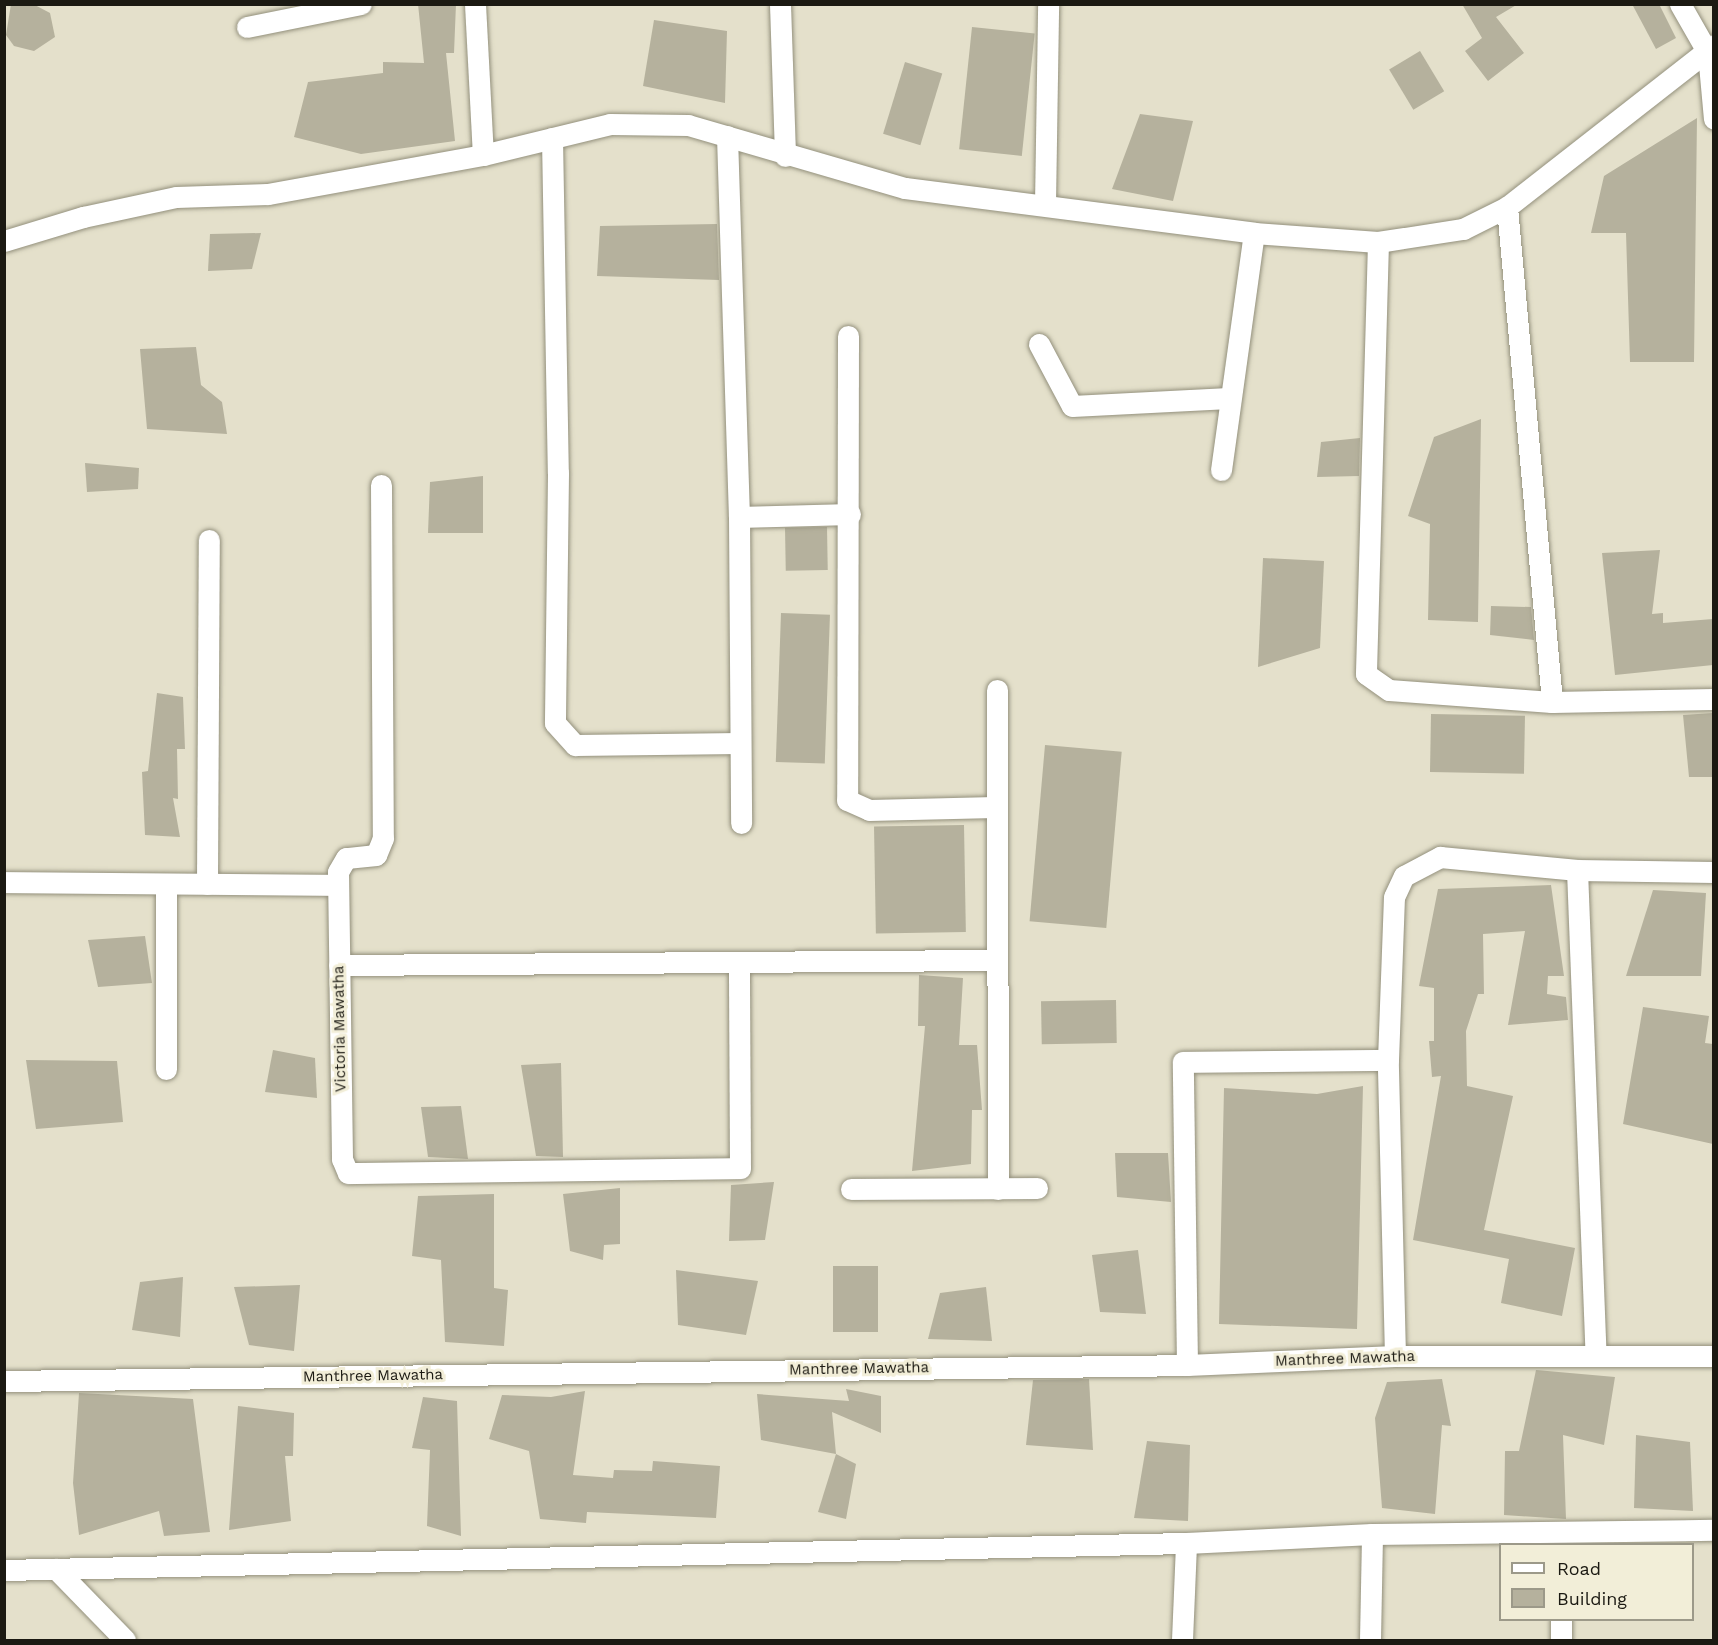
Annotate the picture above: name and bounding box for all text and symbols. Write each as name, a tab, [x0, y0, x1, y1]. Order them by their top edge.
street label: Victoria Mawatha	[330, 965, 350, 1093]
street label: Manthree Mawatha	[1275, 1348, 1415, 1370]
street label: Manthree Mawatha	[789, 1359, 929, 1379]
street label: Manthree Mawatha	[303, 1366, 443, 1386]
legend	[1499, 1543, 1694, 1621]
text: Road	[1557, 1558, 1601, 1579]
text: Building	[1557, 1588, 1627, 1609]

